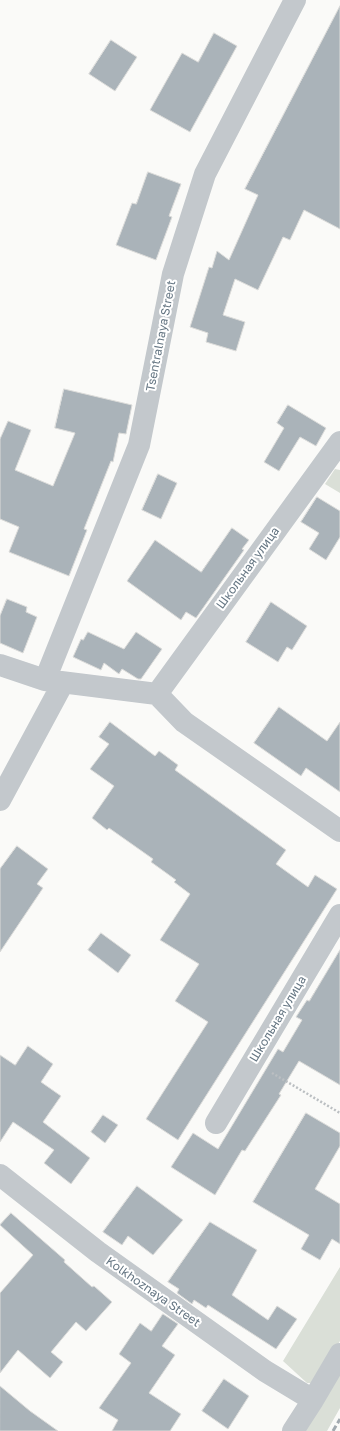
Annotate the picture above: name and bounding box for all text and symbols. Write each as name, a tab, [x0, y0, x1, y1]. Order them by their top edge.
street label: Tsentralnaya Street	[143, 279, 179, 393]
street label: Школьная улица	[213, 524, 283, 612]
street label: Школьная улица	[247, 973, 309, 1065]
street label: Kolkhoznaya Street	[103, 1254, 203, 1330]

